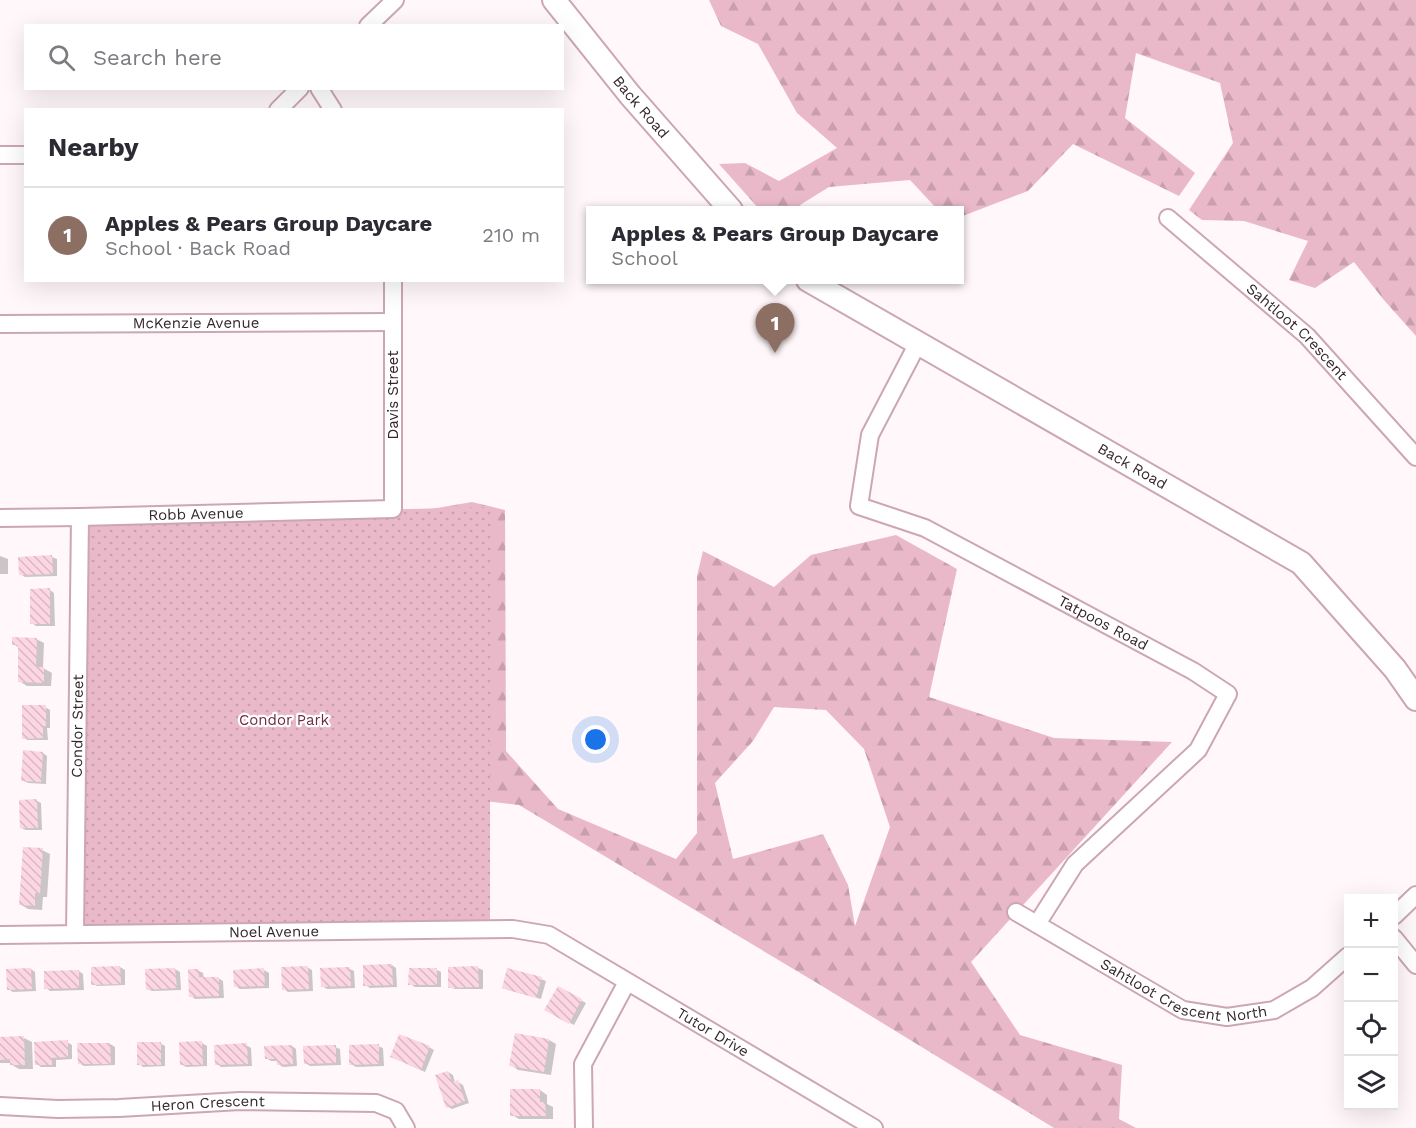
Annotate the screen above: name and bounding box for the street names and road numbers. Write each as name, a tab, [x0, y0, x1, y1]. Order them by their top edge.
street label: Back Road	[609, 72, 673, 142]
street label: Sahtloot Crescent	[1243, 280, 1352, 384]
street label: McKenzie Avenue	[133, 314, 259, 332]
street label: Davis Street	[384, 350, 402, 440]
street label: Back Road	[1095, 439, 1170, 493]
street label: Robb Avenue	[148, 504, 244, 524]
street label: Tatpoos Road	[1055, 592, 1151, 654]
street label: Condor Street	[68, 674, 87, 778]
street label: Noel Avenue	[229, 922, 319, 941]
street label: Sahtloot Crescent North	[1097, 955, 1268, 1026]
street label: Tutor Drive	[673, 1004, 752, 1061]
street label: Heron Crescent	[150, 1092, 266, 1115]

